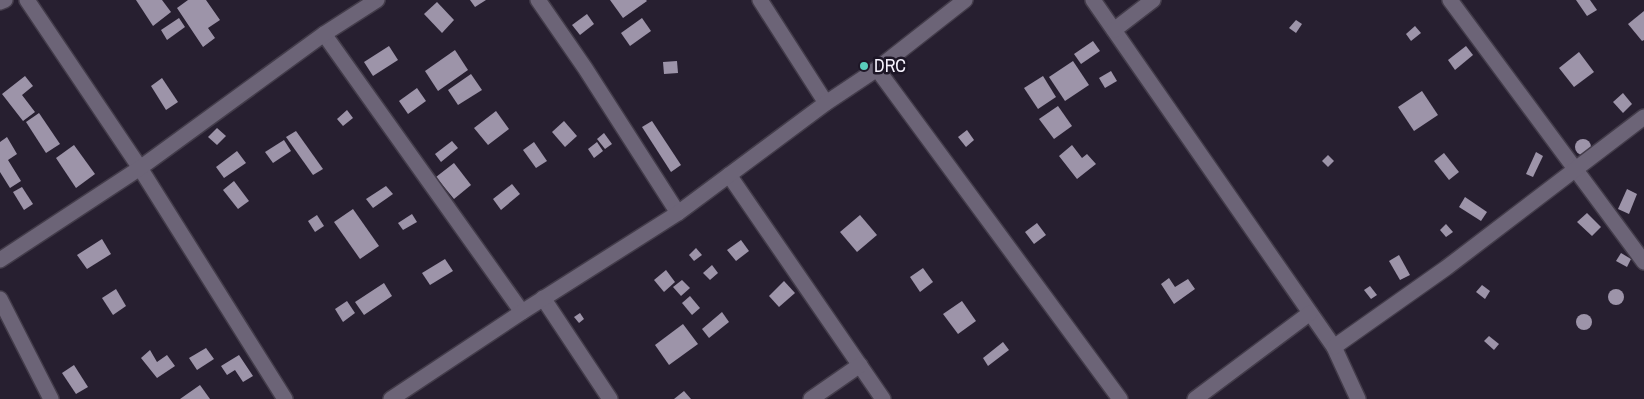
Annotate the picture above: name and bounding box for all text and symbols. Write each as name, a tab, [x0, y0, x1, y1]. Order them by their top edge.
place label: DRC	[874, 53, 906, 78]
marker: DRC	[858, 60, 870, 72]

